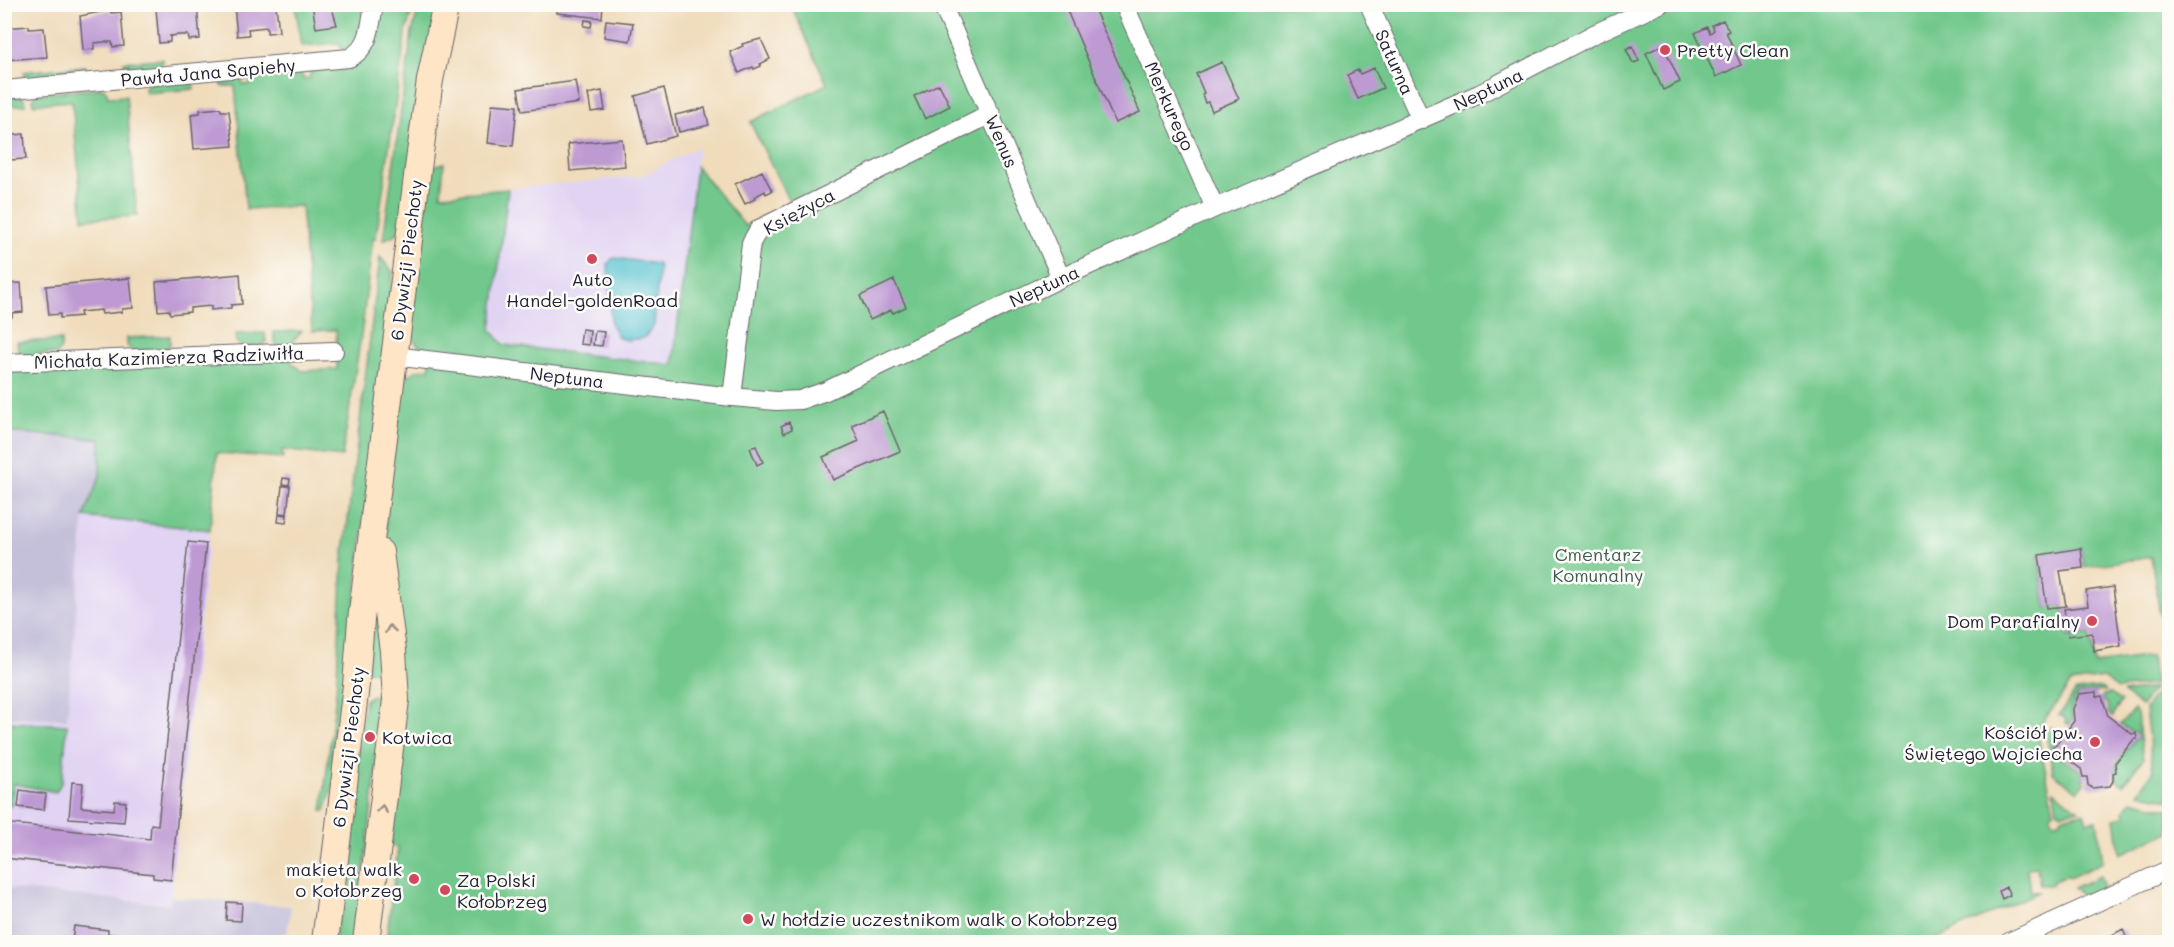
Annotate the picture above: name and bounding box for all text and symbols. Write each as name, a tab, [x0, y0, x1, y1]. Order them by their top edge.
street label: Saturna	[1370, 25, 1420, 99]
place label: Pretty Clean	[1677, 38, 1789, 62]
marker: Pretty Clean	[1658, 43, 1672, 57]
street label: Pawła Jana Sapiehy	[120, 52, 296, 92]
street label: Merkurego	[1140, 58, 1200, 155]
street label: Neptuna	[1449, 62, 1527, 116]
street label: Wenus	[980, 111, 1024, 171]
street label: 6 Dywizji Piechoty	[384, 178, 428, 342]
street label: Księżyca	[759, 182, 839, 240]
marker: Auto Handel-goldenRoad	[585, 252, 599, 266]
street label: Neptuna	[1005, 259, 1083, 313]
place label: Auto Handel-goldenRoad	[506, 267, 678, 312]
street label: Michała Kazimierza Radziwiłła	[33, 340, 305, 374]
street label: Neptuna	[529, 361, 605, 393]
park label: Cmentarz Komunalny	[1553, 542, 1643, 587]
place label: Dom Parafialny	[1947, 609, 2080, 633]
marker: Dom Parafialny	[2085, 614, 2099, 628]
one-way arrow	[384, 625, 396, 634]
street label: 6 Dywizji Piechoty	[326, 665, 370, 829]
place label: Kościół pw. Świętego Wojciecha	[1905, 720, 2083, 765]
place label: Kotwica	[382, 725, 453, 749]
marker: Kotwica	[363, 730, 377, 744]
marker: Kościół pw. Świętego Wojciecha	[2088, 735, 2102, 749]
one-way arrow	[376, 805, 388, 814]
place label: makieta walk o Kołobrzeg	[286, 857, 402, 902]
place label: Za Polski Kołobrzeg	[457, 868, 547, 913]
marker: makieta walk o Kołobrzeg	[407, 872, 421, 886]
marker: Za Polski Kołobrzeg	[438, 883, 452, 897]
place label: W hołdzie uczestnikom walk o Kołobrzeg	[760, 907, 1117, 931]
marker: W hołdzie uczestnikom walk o Kołobrzeg	[741, 912, 755, 926]

